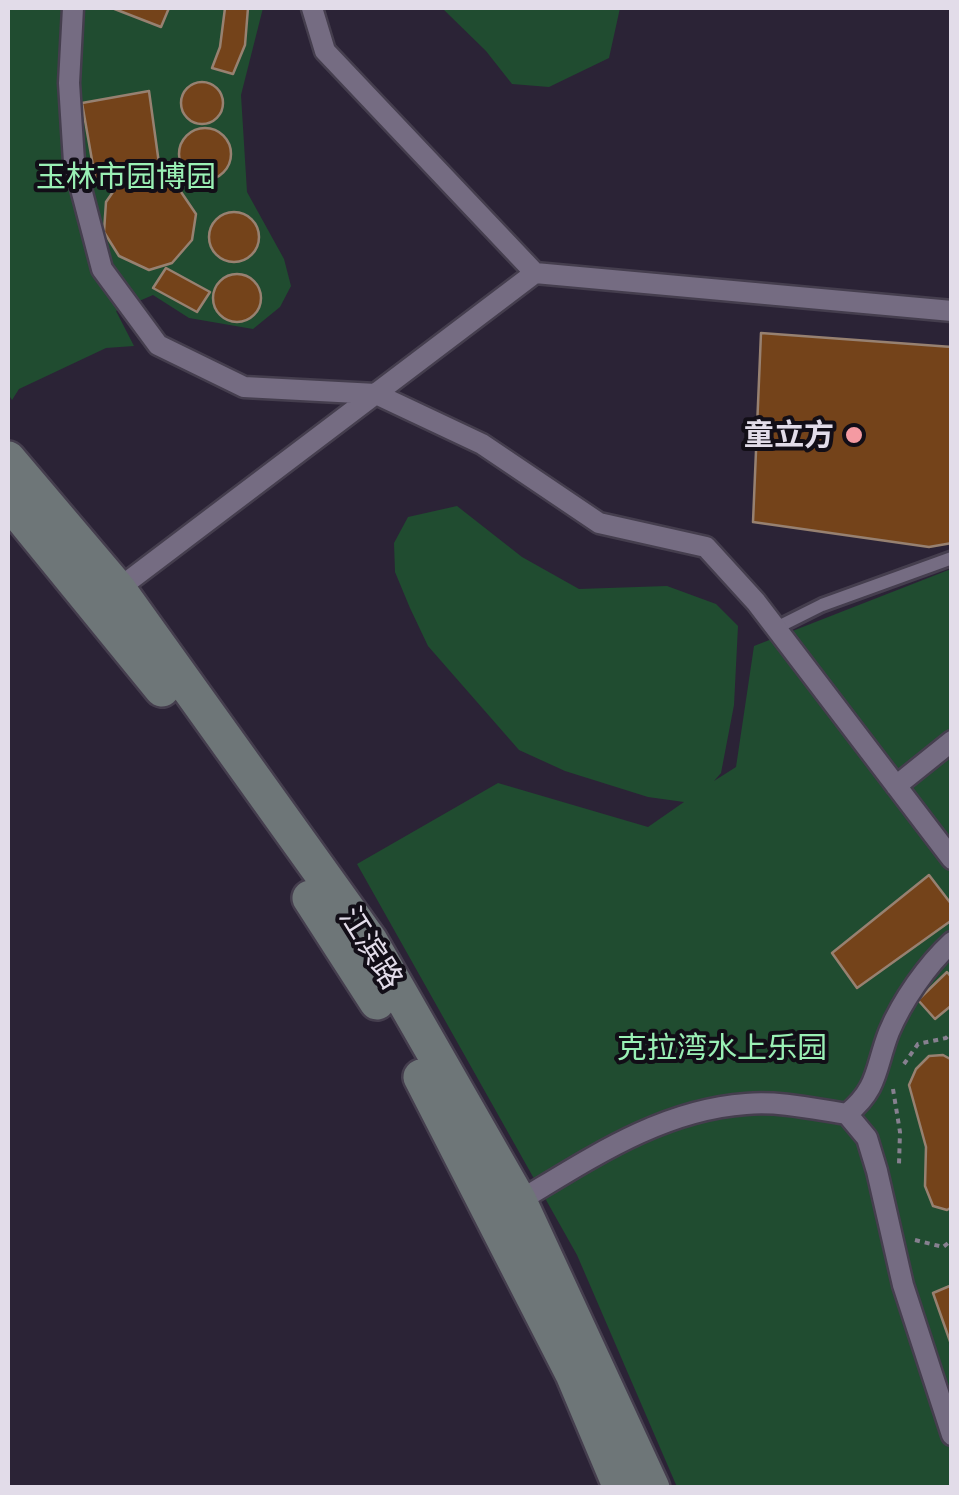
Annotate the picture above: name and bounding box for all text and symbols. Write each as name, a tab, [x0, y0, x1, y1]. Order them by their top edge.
park label: 玉林市园博园	[36, 159, 216, 195]
place label: 童立方	[744, 417, 834, 453]
marker: 童立方	[843, 424, 865, 446]
street label: 江滨路	[332, 900, 410, 996]
park label: 克拉湾水上乐园	[617, 1030, 827, 1066]

